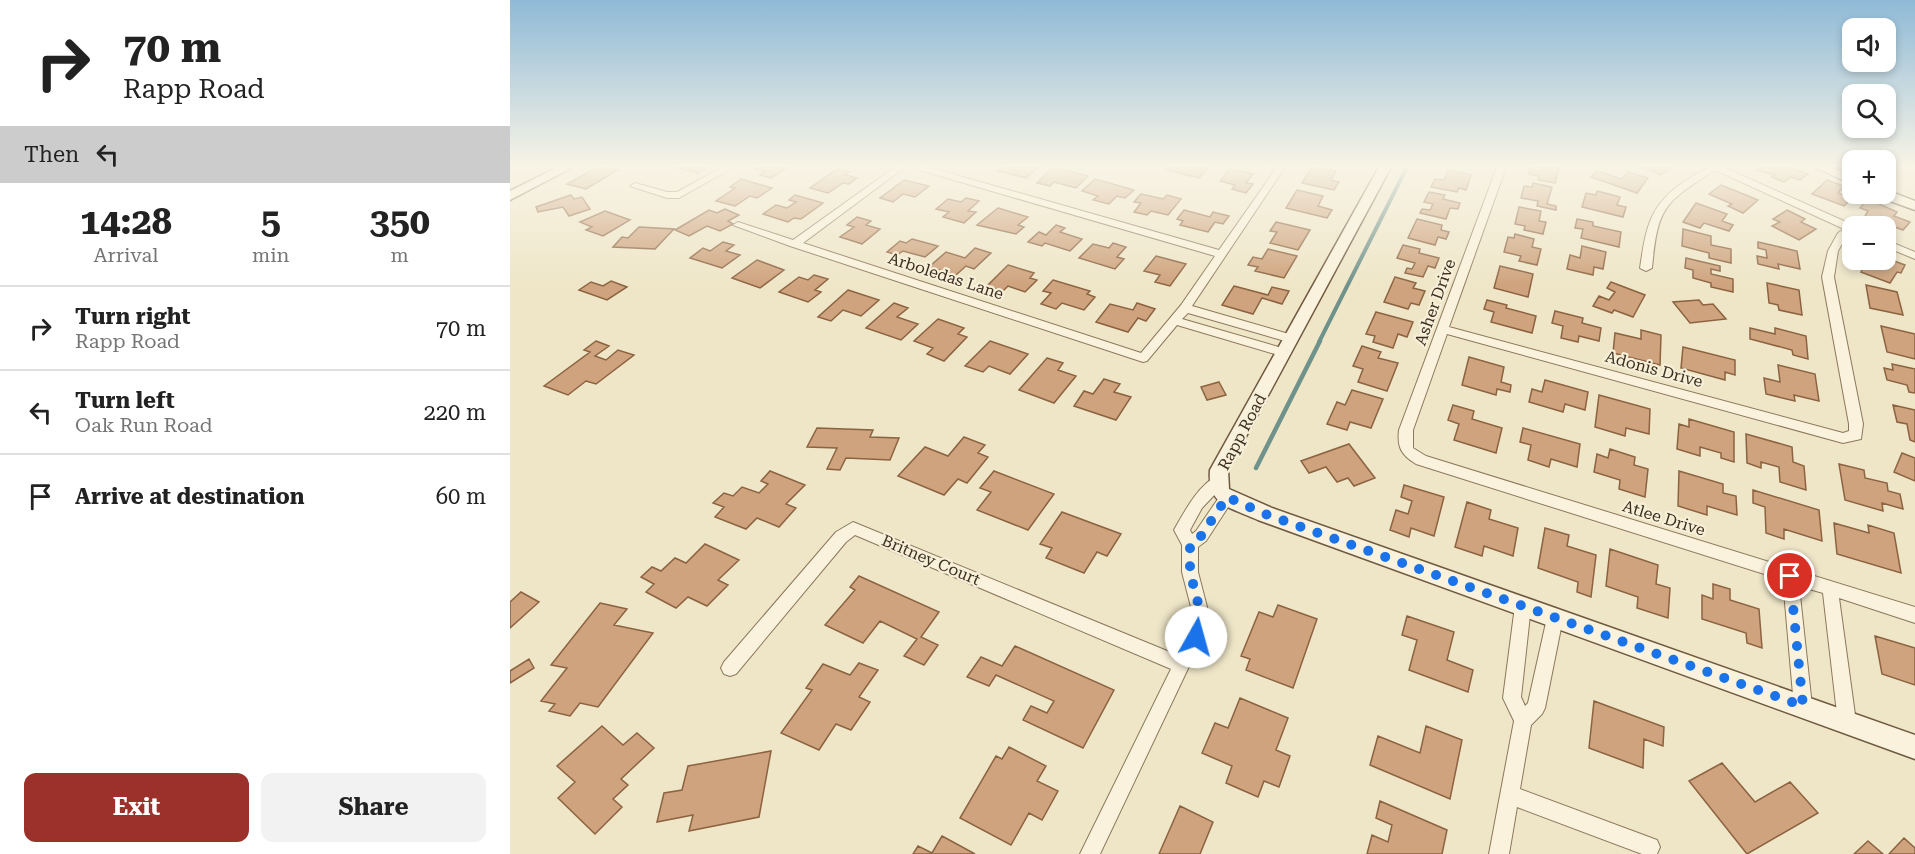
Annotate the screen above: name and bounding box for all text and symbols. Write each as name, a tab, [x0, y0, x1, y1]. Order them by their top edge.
map controls	[1842, 18, 1896, 270]
button: sound	[1842, 18, 1896, 72]
text: 70 m	[123, 23, 221, 72]
icon: right	[24, 24, 102, 102]
text: Rapp Road	[123, 73, 265, 105]
button: search	[1842, 84, 1896, 138]
icon: left	[91, 138, 124, 171]
text: Then	[24, 142, 79, 167]
button: +	[1842, 150, 1896, 204]
text: 14:28	[80, 201, 172, 243]
text: 5	[261, 201, 281, 243]
text: 350	[370, 201, 430, 243]
button: −	[1842, 216, 1896, 270]
text: Arrival	[93, 243, 158, 267]
text: min	[252, 243, 289, 267]
text: m	[391, 243, 409, 267]
street label: Arboledas Lane	[886, 248, 1006, 304]
street label: Asher Drive	[1411, 256, 1459, 348]
text: Turn right	[75, 304, 190, 329]
icon: right	[24, 312, 57, 345]
text: 70 m	[436, 316, 486, 341]
text: Rapp Road	[75, 329, 180, 353]
street label: Adonis Drive	[1603, 347, 1705, 391]
text: Turn left	[75, 388, 175, 413]
street label: Rapp Road	[1214, 390, 1270, 474]
icon: left	[24, 396, 57, 429]
text: 220 m	[423, 400, 486, 425]
text: Oak Run Road	[75, 413, 213, 437]
icon: arrive	[24, 480, 57, 513]
text: Arrive at destination	[75, 484, 304, 509]
text: 60 m	[436, 484, 486, 509]
street label: Atlee Drive	[1620, 496, 1708, 540]
street label: Britney Court	[879, 531, 983, 589]
pin	[1764, 550, 1815, 601]
icon: arrive	[1773, 559, 1806, 592]
position arrow	[1164, 605, 1228, 669]
button: Exit	[24, 773, 249, 842]
button: Share	[261, 773, 486, 842]

